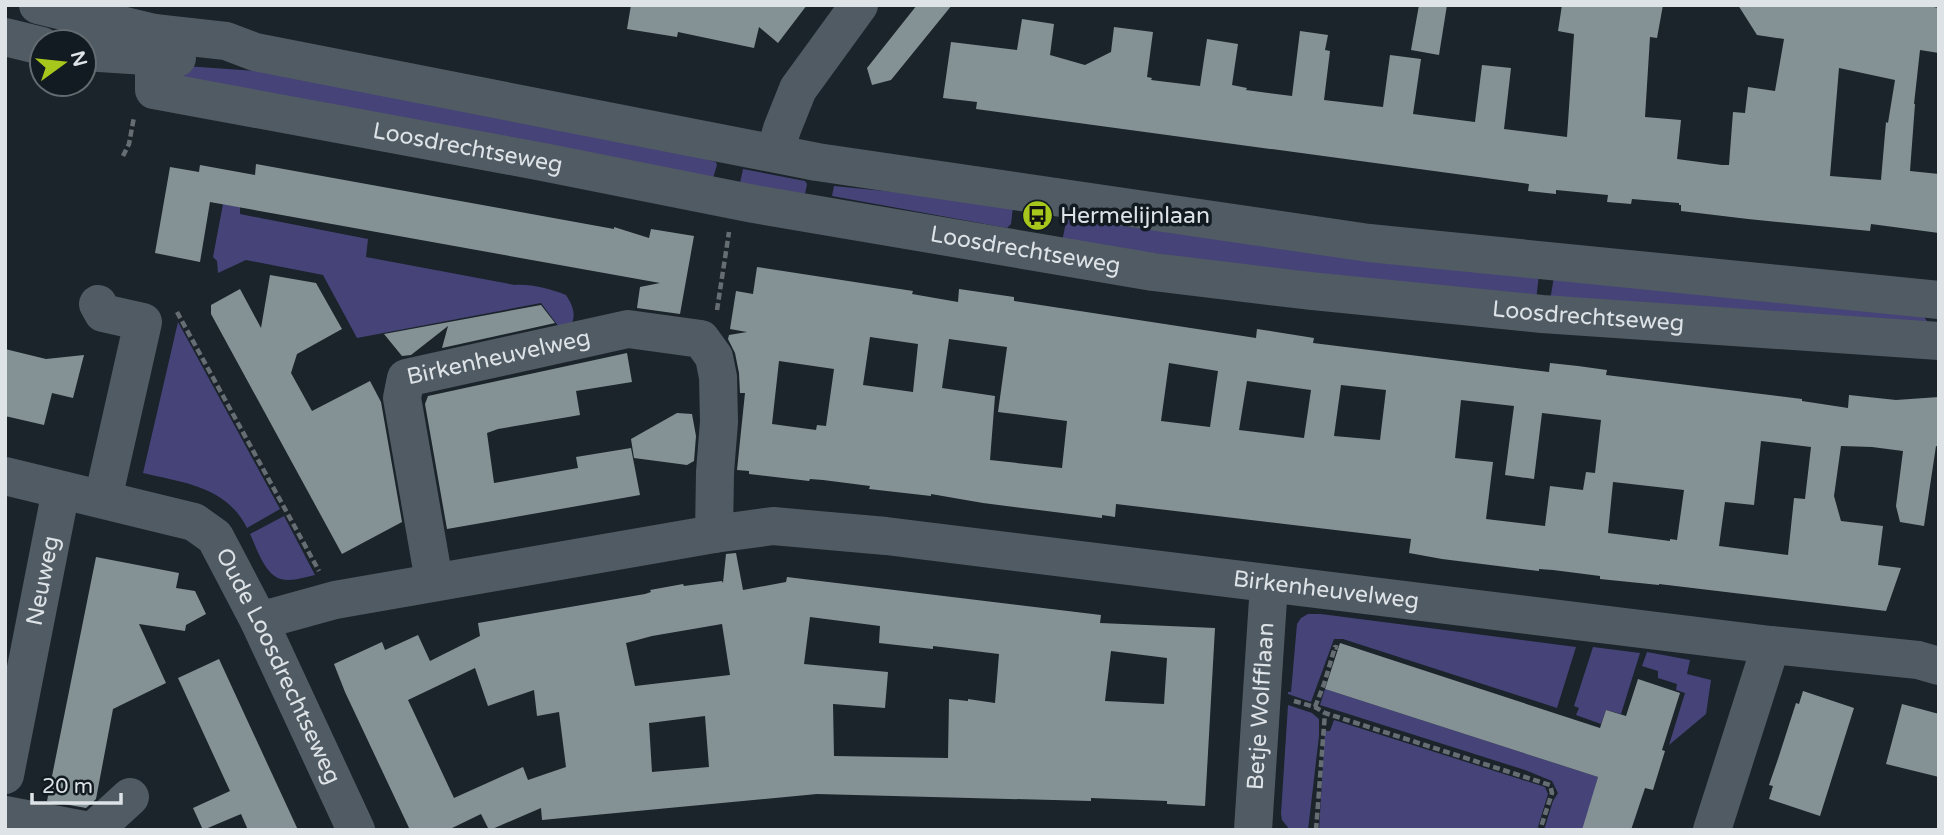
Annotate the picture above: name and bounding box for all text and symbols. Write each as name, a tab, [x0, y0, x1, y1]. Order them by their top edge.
north arrow	[28, 28, 98, 98]
text: N	[66, 49, 91, 69]
street label: Loosdrechtseweg	[370, 117, 565, 180]
bus stop icon: Hermelijnlaan	[1020, 199, 1054, 233]
place label: Hermelijnlaan	[1060, 202, 1210, 230]
street label: Loosdrechtseweg	[928, 220, 1123, 280]
street label: Loosdrechtseweg	[1491, 295, 1685, 338]
street label: Birkenheuvelweg	[404, 324, 593, 391]
street label: Neuweg	[21, 533, 66, 628]
street label: Oude Loosdrechtseweg	[209, 543, 347, 789]
street label: Birkenheuvelweg	[1232, 565, 1421, 616]
street label: Betje Wolfflaan	[1242, 622, 1280, 791]
scale bar	[32, 762, 121, 806]
text: 20 m	[42, 774, 93, 799]

